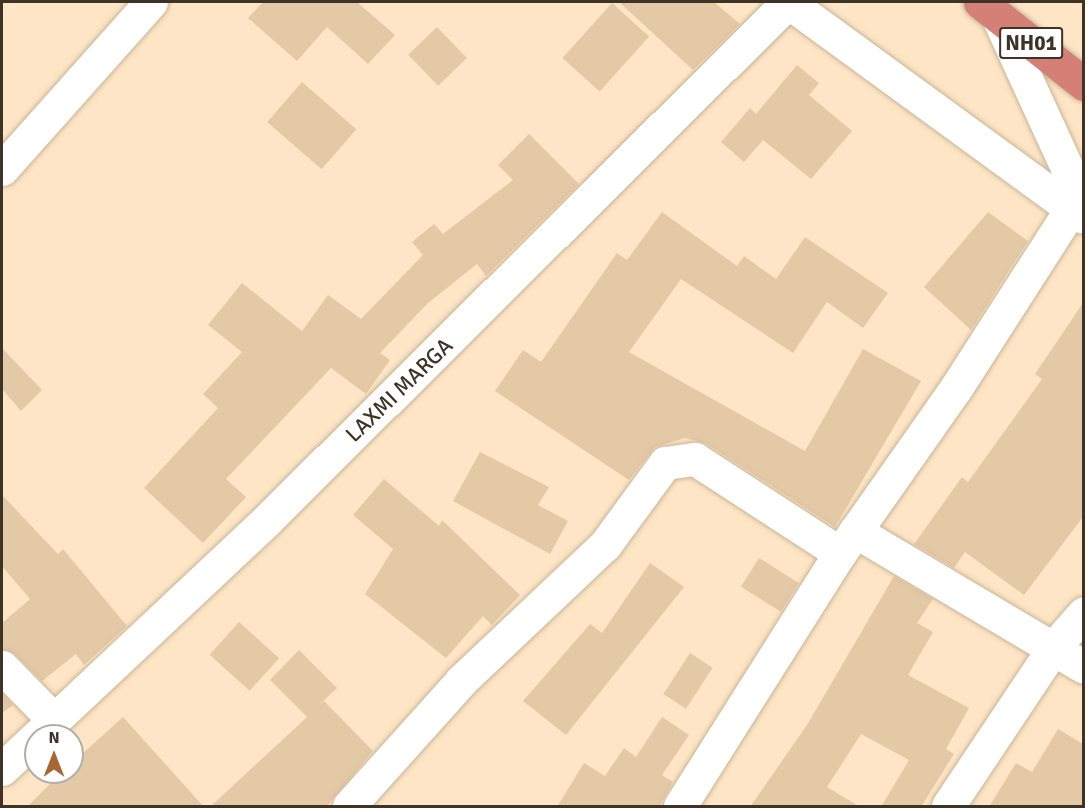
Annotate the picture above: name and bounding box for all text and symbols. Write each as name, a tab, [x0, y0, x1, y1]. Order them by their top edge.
road number: NH01	[998, 25, 1064, 61]
street label: LAXMI MARGA	[340, 332, 458, 448]
north arrow	[24, 724, 84, 784]
text: N	[48, 728, 60, 748]

